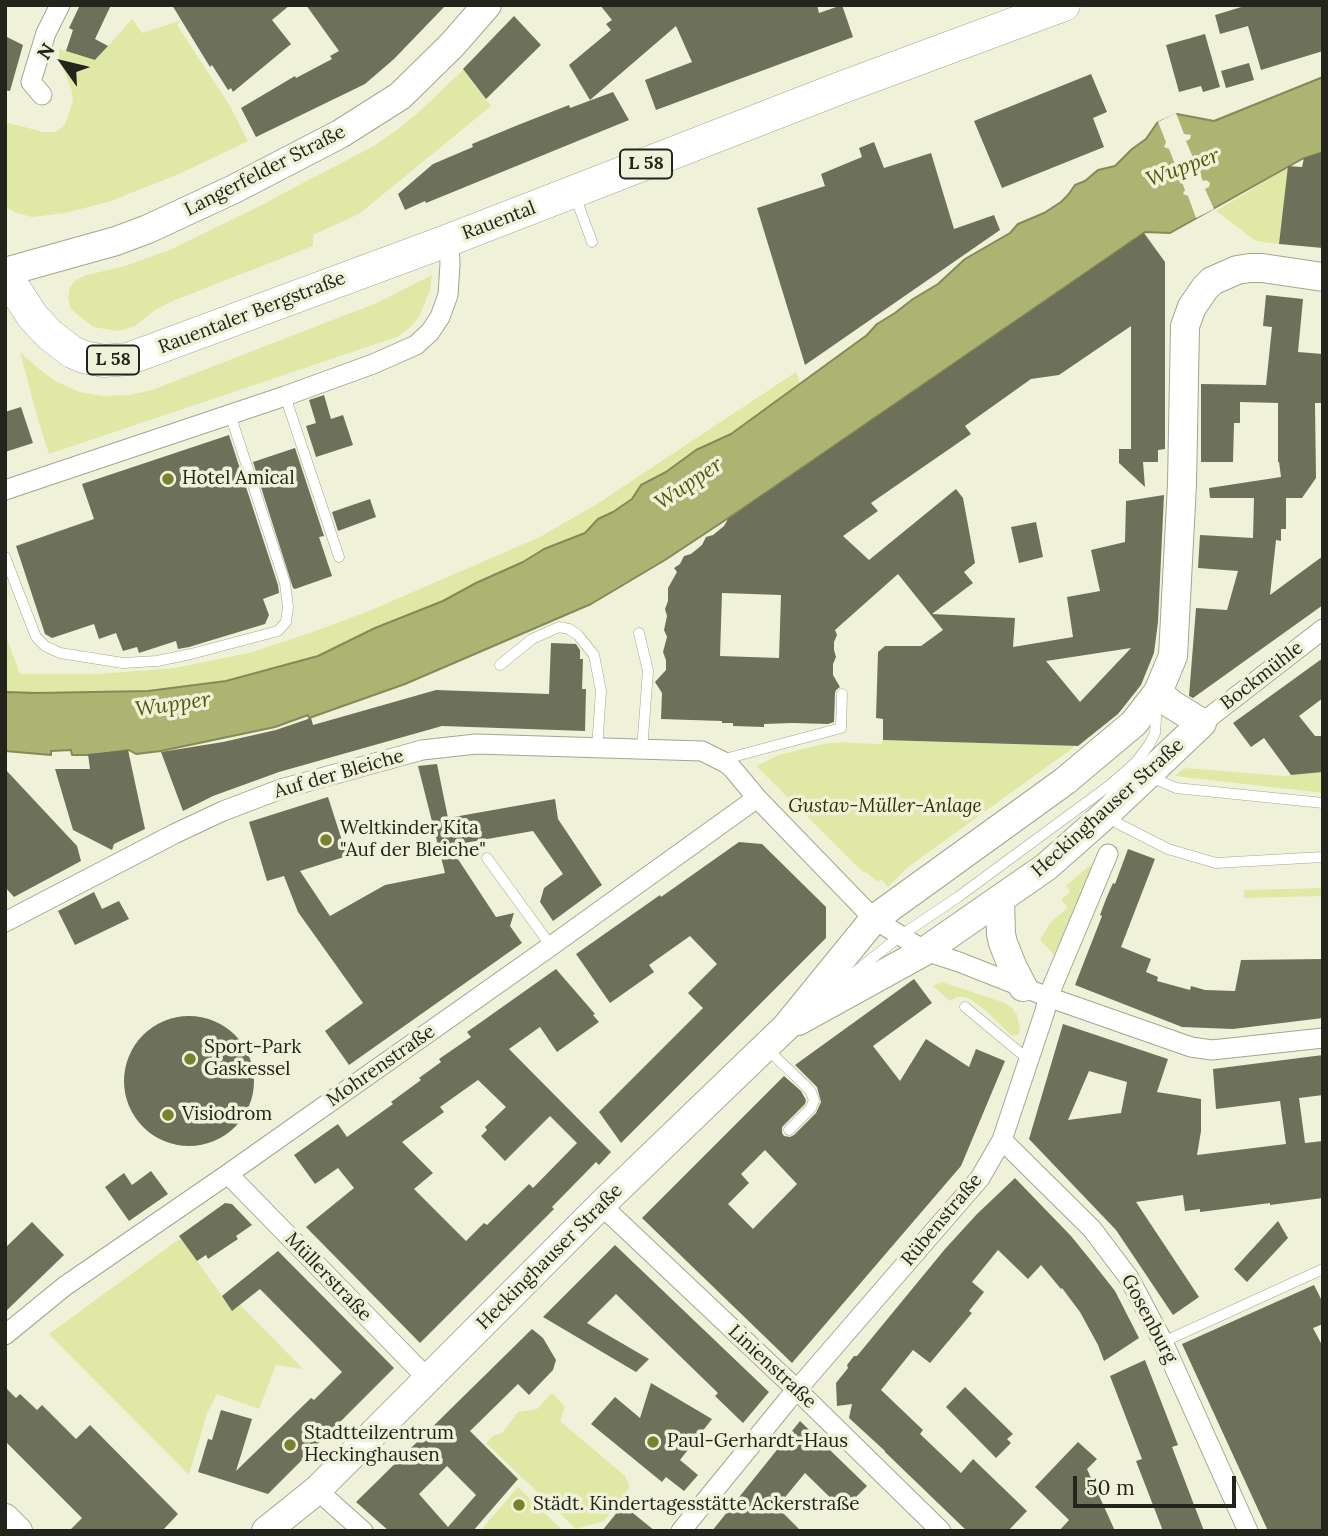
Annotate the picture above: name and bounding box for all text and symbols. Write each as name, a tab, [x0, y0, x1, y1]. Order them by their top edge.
north arrow	[28, 28, 98, 98]
text: N	[32, 38, 60, 64]
street label: Langerfelder Straße	[181, 121, 349, 221]
water label: Wupper	[1143, 143, 1223, 193]
road number: L 58	[620, 149, 672, 178]
street label: Rauental	[459, 197, 539, 245]
street label: Rauentaler Bergstraße	[155, 267, 349, 359]
road number: L 58	[87, 346, 139, 374]
water label: Wupper	[650, 452, 728, 516]
place label: Hotel Amical	[182, 468, 295, 490]
marker: Hotel Amical	[160, 471, 176, 487]
street label: Bockmühle	[1216, 637, 1308, 715]
water label: Wupper	[134, 687, 212, 723]
street label: Heckinghauser Straße	[1027, 734, 1189, 882]
street label: Auf der Bleiche	[272, 745, 406, 803]
park label: Gustav-Müller-Anlage	[788, 796, 982, 818]
place label: Weltkinder Kita "Auf der Bleiche"	[340, 818, 486, 862]
marker: Weltkinder Kita "Auf der Bleiche"	[318, 832, 334, 848]
street label: Mohrenstraße	[322, 1020, 440, 1112]
place label: Sport-Park Gaskessel	[204, 1037, 301, 1081]
marker: Sport-Park Gaskessel	[182, 1051, 198, 1067]
place label: Visiodrom	[182, 1104, 272, 1126]
marker: Visiodrom	[160, 1107, 176, 1123]
street label: Rübenstraße	[897, 1169, 987, 1271]
street label: Heckinghauser Straße	[472, 1179, 628, 1335]
street label: Müllerstraße	[280, 1228, 376, 1326]
street label: Gosenburg	[1116, 1271, 1182, 1367]
street label: Linienstraße	[723, 1320, 821, 1414]
place label: Stadtteilzentrum Heckinghausen	[304, 1423, 454, 1467]
place label: Paul-Gerhardt-Haus	[667, 1431, 848, 1453]
marker: Paul-Gerhardt-Haus	[645, 1434, 661, 1450]
marker: Stadtteilzentrum Heckinghausen	[282, 1437, 298, 1453]
scale bar	[1076, 1462, 1239, 1506]
text: 50 m	[1086, 1474, 1135, 1501]
place label: Städt. Kindertagesstätte Ackerstraße	[533, 1494, 860, 1516]
marker: Städt. Kindertagesstätte Ackerstraße	[511, 1497, 527, 1513]

